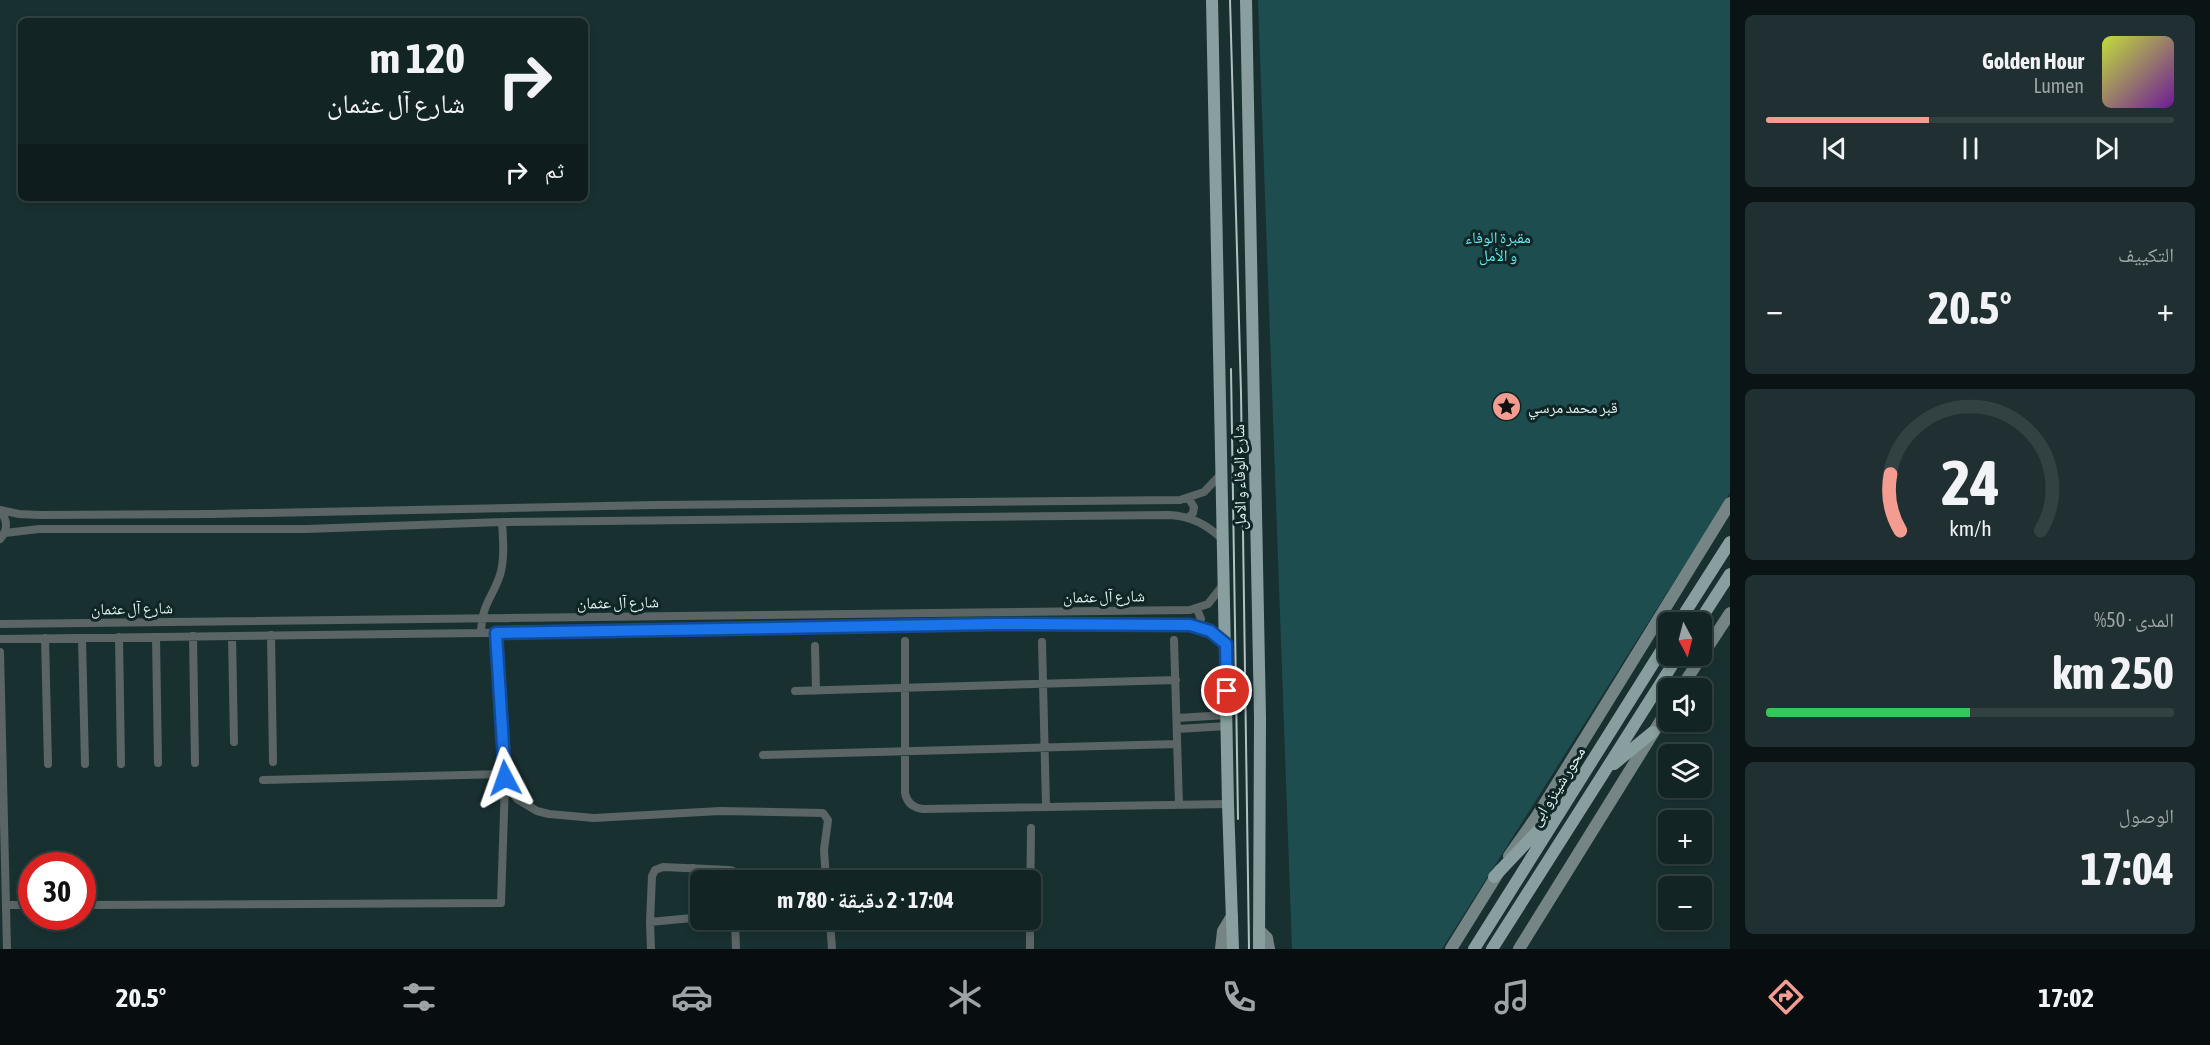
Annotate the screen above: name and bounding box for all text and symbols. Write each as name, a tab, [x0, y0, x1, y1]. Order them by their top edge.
text: 120 m	[370, 34, 465, 82]
icon: right	[486, 42, 564, 120]
text: Golden Hour	[1982, 48, 2084, 74]
text: Lumen	[2033, 74, 2084, 97]
text: شارع آل عثمان	[327, 88, 465, 119]
icon: previous	[1818, 132, 1851, 165]
icon: pause	[1954, 132, 1987, 165]
icon: next	[2090, 132, 2123, 165]
icon: right	[500, 156, 533, 189]
text: ثم	[545, 157, 564, 183]
park label: مقبرة الوفاء و الأمل	[1465, 228, 1531, 266]
text: التكييف	[2118, 243, 2174, 266]
text: 20.5°	[1928, 282, 2012, 334]
text: −	[1766, 290, 1783, 328]
text: +	[2157, 290, 2174, 328]
place icon: قبر محمد مرسي	[1491, 391, 1523, 423]
place label: قبر محمد مرسي	[1528, 398, 1618, 420]
street label: شارع الوفاء و الامل	[1229, 424, 1251, 530]
text: 24	[1941, 448, 1999, 519]
text: km/h	[1949, 517, 1991, 542]
street label: شارع آل عثمان	[1063, 586, 1145, 608]
street label: شارع آل عثمان	[577, 592, 659, 614]
street label: شارع آل عثمان	[91, 598, 173, 620]
text: المدى · 50%	[2094, 608, 2174, 631]
north arrow	[1658, 612, 1712, 666]
map controls	[1658, 612, 1712, 930]
text: 250 km	[2052, 647, 2174, 699]
pin	[1201, 665, 1252, 716]
icon: arrive	[1210, 674, 1243, 707]
button: sound	[1658, 678, 1712, 732]
street label: محور شينزو ابى	[1525, 743, 1590, 830]
button: layers	[1658, 744, 1712, 798]
position arrow	[473, 746, 537, 810]
text: الوصول	[2119, 804, 2174, 827]
button: +	[1658, 810, 1712, 864]
text: 17:04	[2080, 843, 2174, 895]
speed limit sign: 30	[18, 852, 96, 930]
button: −	[1658, 876, 1712, 930]
text: 17:04 · 2 دقيقة · 780 m	[777, 887, 954, 913]
icon: filters	[398, 976, 440, 1018]
icon: car	[671, 976, 713, 1018]
icon: climate	[944, 976, 986, 1018]
icon: phone	[1218, 976, 1260, 1018]
icon: music	[1491, 976, 1533, 1018]
icon: directions	[1765, 976, 1807, 1018]
text: 20.5°	[116, 982, 166, 1013]
text: 17:02	[2038, 982, 2094, 1013]

